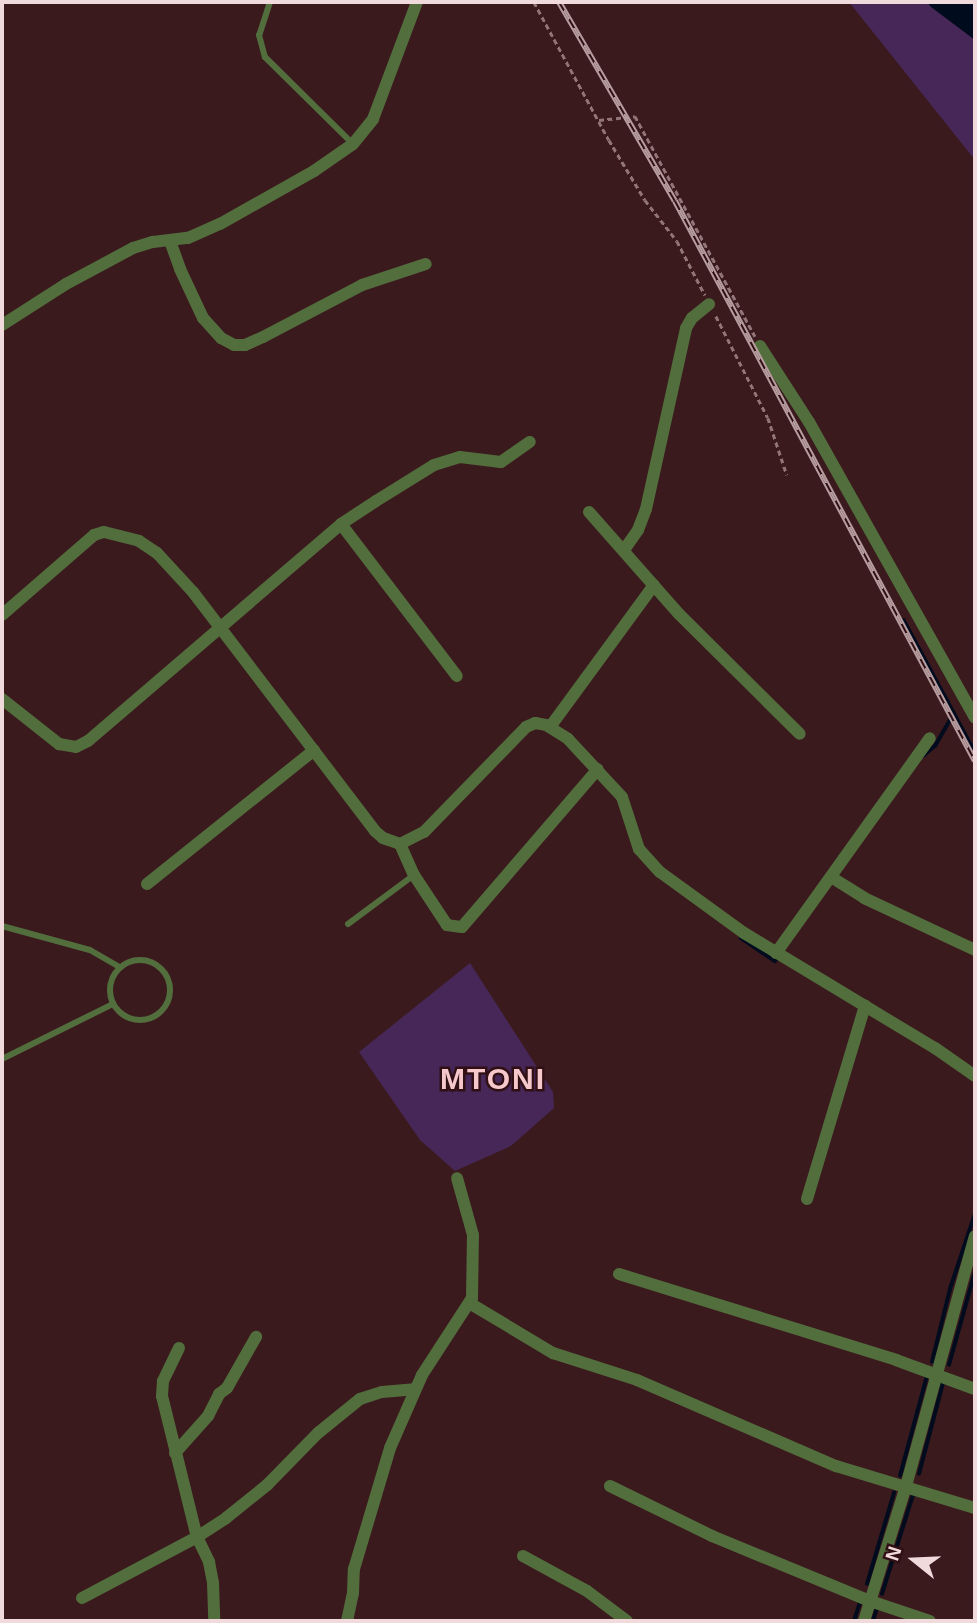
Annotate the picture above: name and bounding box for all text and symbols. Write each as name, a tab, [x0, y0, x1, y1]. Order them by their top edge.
district label: MTONI	[441, 1061, 545, 1097]
north arrow	[879, 1525, 949, 1595]
text: N	[881, 1544, 906, 1563]

